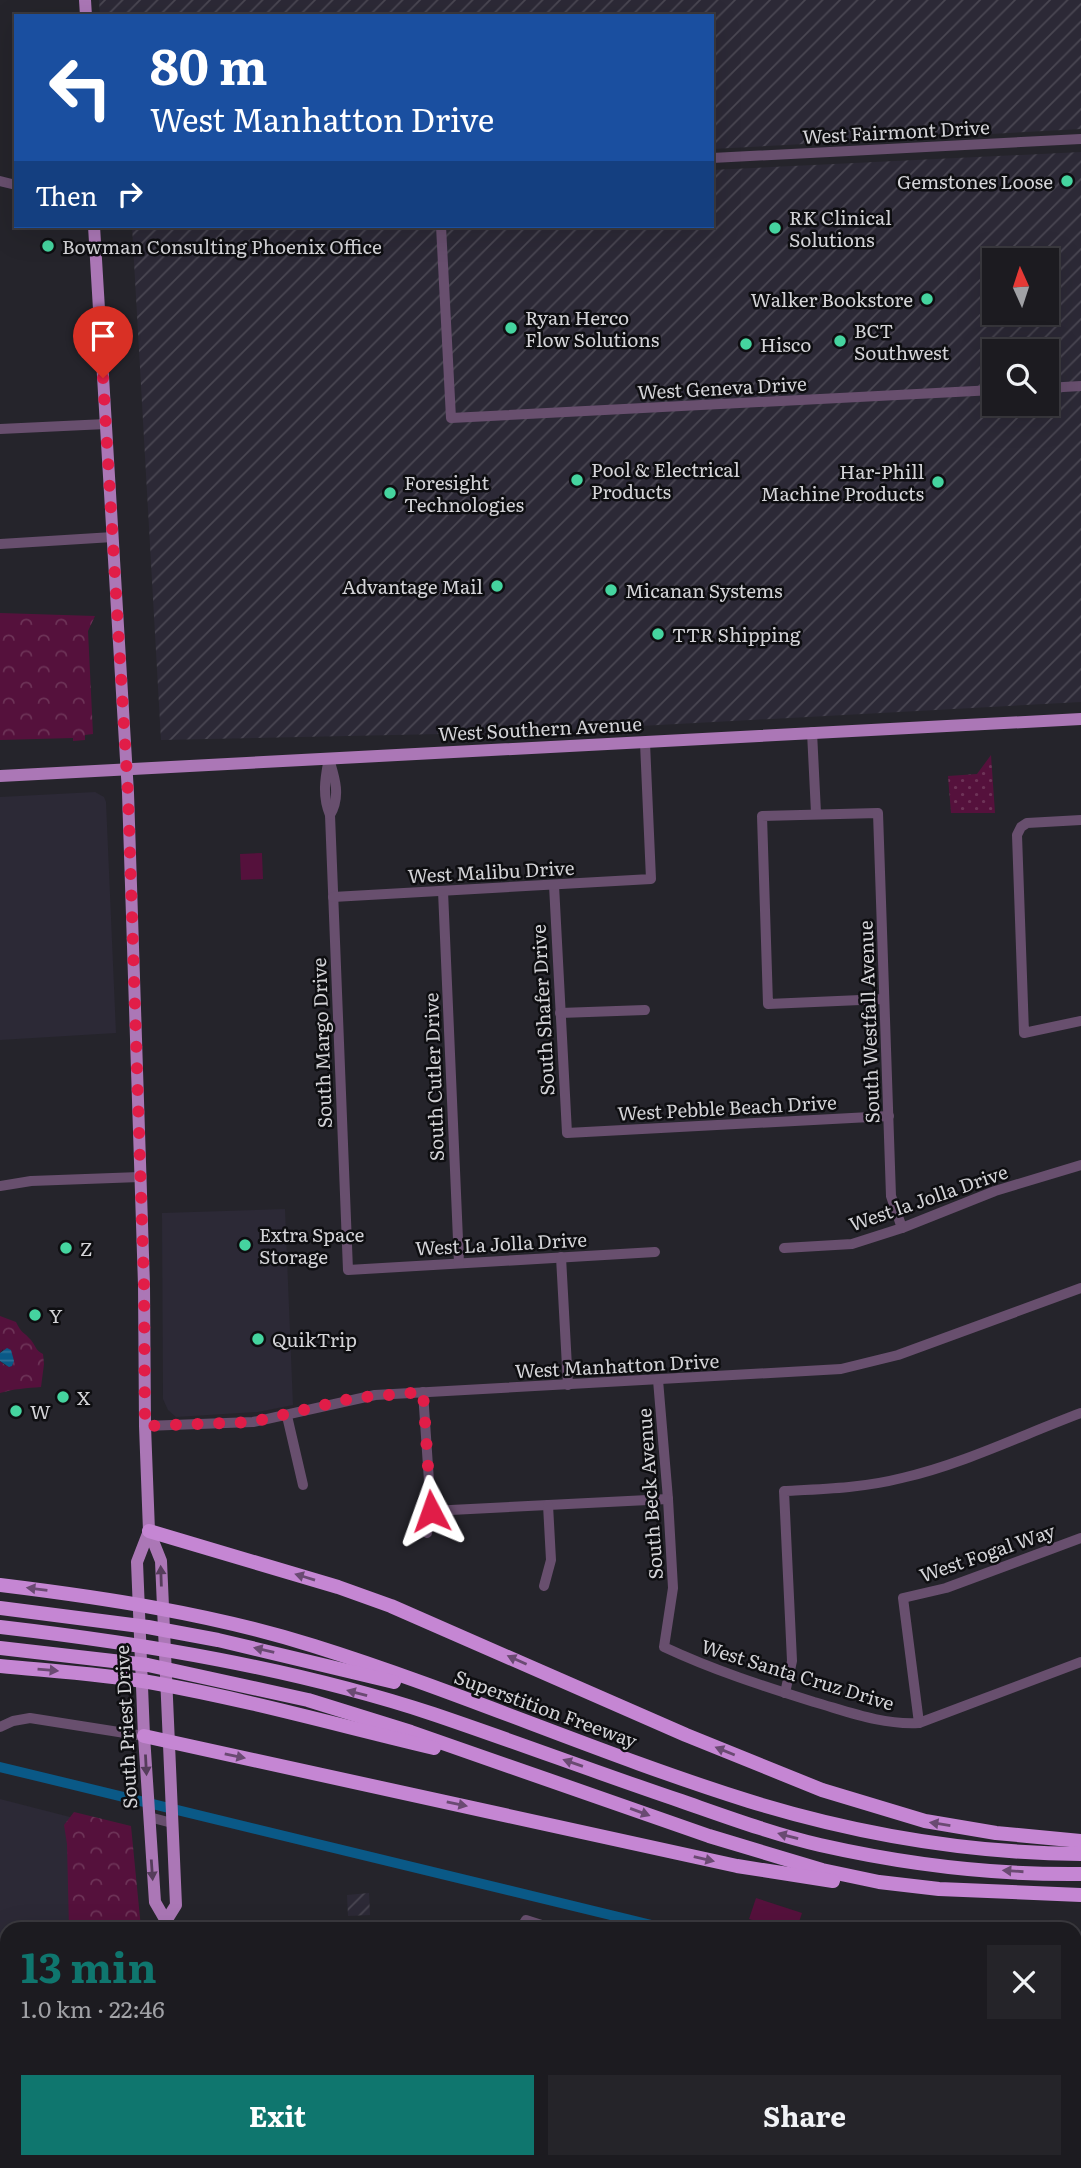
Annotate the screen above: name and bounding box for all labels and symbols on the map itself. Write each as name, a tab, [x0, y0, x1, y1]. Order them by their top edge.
street label: West Fairmont Drive	[802, 112, 991, 150]
place label: Gemstones Loose	[897, 167, 1053, 195]
marker: Gemstones Loose	[1059, 173, 1075, 189]
place label: RK Clinical Solutions	[789, 203, 892, 253]
marker: RK Clinical Solutions	[767, 220, 783, 236]
place label: Bowman Consulting Phoenix Office	[62, 232, 382, 260]
marker: Bowman Consulting Phoenix Office	[40, 238, 56, 254]
north arrow	[982, 248, 1059, 326]
place label: Walker Bookstore	[750, 285, 913, 313]
marker: Walker Bookstore	[919, 291, 935, 307]
place label: Ryan Herco Flow Solutions	[525, 303, 660, 353]
pin	[73, 306, 133, 378]
place label: BCT Southwest	[854, 316, 949, 366]
marker: Ryan Herco Flow Solutions	[503, 320, 519, 336]
place label: Hisco	[760, 330, 811, 358]
marker: BCT Southwest	[832, 333, 848, 349]
marker: Hisco	[738, 336, 754, 352]
street label: West Geneva Drive	[637, 369, 807, 405]
place label: Pool & Electrical Products	[591, 455, 740, 505]
place label: Har-Phill Machine Products	[761, 457, 924, 507]
place label: Foresight Technologies	[404, 468, 524, 518]
marker: Pool & Electrical Products	[569, 472, 585, 488]
marker: Har-Phill Machine Products	[930, 474, 946, 490]
marker: Foresight Technologies	[382, 485, 398, 501]
place label: Advantage Mail	[342, 572, 483, 600]
place label: Micanan Systems	[625, 576, 783, 604]
marker: Advantage Mail	[489, 578, 505, 594]
marker: Micanan Systems	[603, 582, 619, 598]
place label: TTR Shipping	[672, 620, 801, 648]
marker: TTR Shipping	[650, 626, 666, 642]
street label: West Southern Avenue	[437, 709, 643, 747]
street label: West Malibu Drive	[407, 853, 575, 889]
street label: South Westfall Avenue	[850, 920, 886, 1124]
street label: South Shafer Drive	[524, 923, 560, 1096]
street label: South Margo Drive	[304, 957, 338, 1129]
street label: South Cutler Drive	[416, 992, 450, 1162]
street label: West Pebble Beach Drive	[617, 1087, 837, 1127]
street label: West la Jolla Drive	[845, 1157, 1011, 1237]
place label: Extra Space Storage	[259, 1220, 365, 1270]
street label: West La Jolla Drive	[414, 1225, 588, 1261]
place label: Z	[80, 1234, 92, 1262]
marker: Extra Space Storage	[237, 1237, 253, 1253]
marker: Z	[58, 1240, 74, 1256]
place label: Y	[49, 1301, 63, 1329]
marker: Y	[27, 1307, 43, 1323]
place label: QuikTrip	[272, 1325, 357, 1353]
marker: QuikTrip	[250, 1331, 266, 1347]
street label: West Manhatton Drive	[514, 1346, 720, 1384]
place label: X	[77, 1383, 91, 1411]
marker: X	[55, 1389, 71, 1405]
place label: W	[30, 1397, 51, 1425]
marker: W	[8, 1403, 24, 1419]
street label: South Beck Avenue	[629, 1407, 669, 1581]
position arrow	[394, 1474, 468, 1548]
street label: West Fogal Way	[915, 1516, 1059, 1588]
one-way arrow	[156, 1564, 167, 1586]
one-way arrow	[294, 1572, 315, 1582]
one-way arrow	[25, 1584, 47, 1595]
street label: West Santa Cruz Drive	[698, 1631, 898, 1717]
street label: South Priest Drive	[107, 1644, 143, 1810]
one-way arrow	[253, 1645, 275, 1656]
one-way arrow	[506, 1654, 527, 1665]
street label: Superstition Freeway	[451, 1662, 641, 1754]
one-way arrow	[37, 1665, 59, 1676]
one-way arrow	[346, 1687, 368, 1698]
one-way arrow	[715, 1745, 736, 1756]
one-way arrow	[224, 1751, 246, 1762]
one-way arrow	[141, 1754, 152, 1776]
one-way arrow	[563, 1757, 584, 1768]
one-way arrow	[446, 1799, 468, 1810]
one-way arrow	[630, 1807, 651, 1818]
one-way arrow	[929, 1818, 951, 1829]
one-way arrow	[778, 1831, 799, 1841]
one-way arrow	[693, 1853, 715, 1864]
one-way arrow	[147, 1859, 158, 1881]
one-way arrow	[1002, 1866, 1024, 1877]

